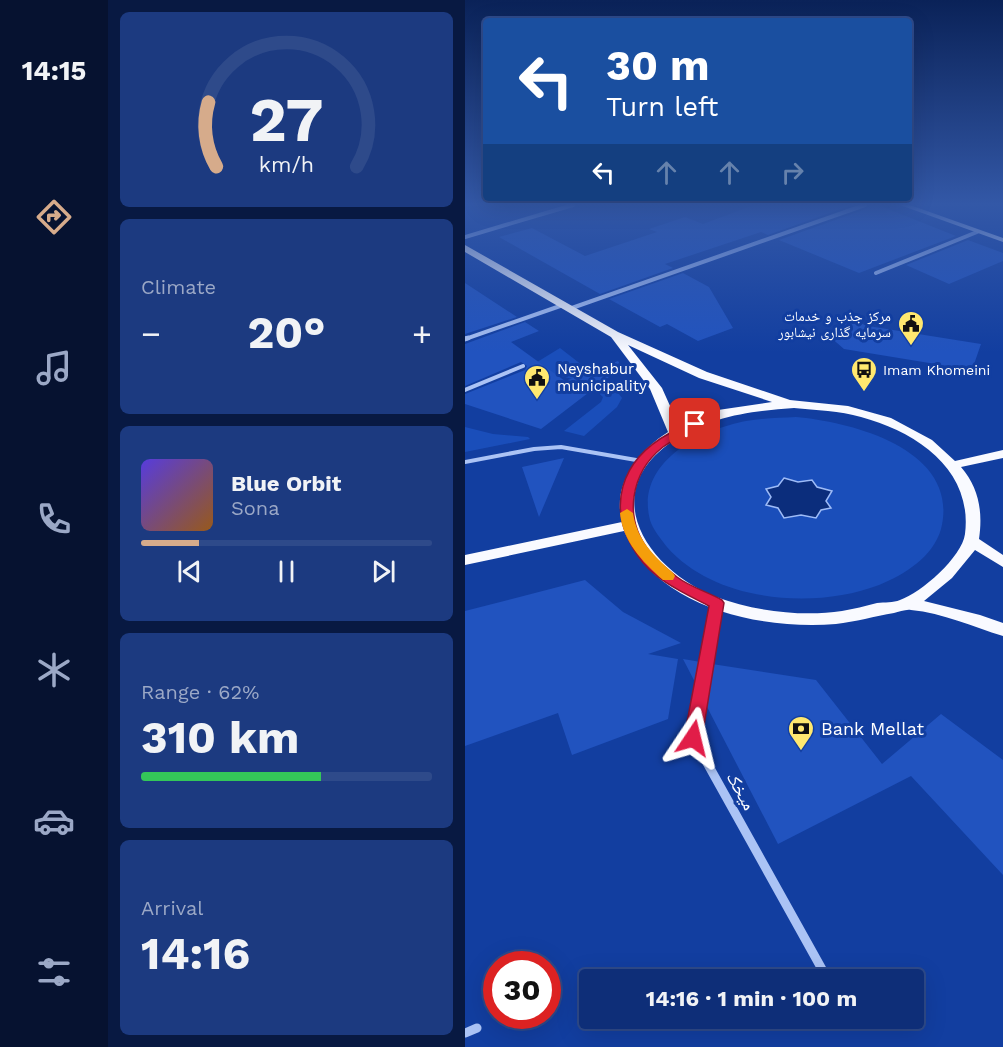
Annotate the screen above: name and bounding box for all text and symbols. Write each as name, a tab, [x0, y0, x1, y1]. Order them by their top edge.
text: 30 m	[606, 41, 710, 90]
icon: left	[507, 42, 585, 120]
text: 14:15	[22, 55, 86, 87]
text: 27	[250, 83, 323, 156]
text: Turn left	[606, 91, 718, 123]
text: km/h	[259, 152, 314, 177]
icon: left	[587, 156, 620, 189]
icon: ahead	[650, 156, 683, 189]
icon: ahead	[713, 156, 746, 189]
icon: right	[776, 156, 809, 189]
icon: directions	[33, 196, 75, 238]
text: Climate	[141, 275, 216, 299]
text: 20°	[247, 306, 326, 359]
place label: مرکز جذب و خدمات سرمایه گذاری نیشابور	[777, 308, 891, 341]
public building icon: مرکز جذب و خدمات سرمایه گذاری نیشابور	[896, 309, 926, 347]
text: −	[141, 314, 161, 353]
text: +	[412, 314, 432, 353]
icon: music	[33, 347, 75, 389]
bus stop icon: Imam Khomeini	[849, 355, 879, 393]
place label: Neyshabur municipality	[557, 360, 647, 395]
place label: Imam Khomeini	[883, 362, 990, 378]
public building icon: Neyshabur municipality	[522, 363, 552, 401]
pin	[669, 398, 720, 449]
icon: arrive	[678, 407, 711, 440]
text: Blue Orbit	[231, 471, 341, 496]
text: Sona	[231, 496, 280, 520]
icon: phone	[33, 498, 75, 540]
icon: previous	[173, 555, 206, 588]
icon: pause	[270, 555, 303, 588]
icon: next	[367, 555, 400, 588]
icon: climate	[33, 649, 75, 691]
text: Range · 62%	[141, 680, 259, 704]
position arrow	[661, 706, 725, 770]
text: 310 km	[141, 711, 299, 764]
bank icon: Bank Mellat	[786, 714, 816, 752]
place label: Bank Mellat	[821, 718, 924, 739]
street label: میخک	[722, 768, 760, 814]
icon: car	[33, 800, 75, 842]
text: Arrival	[141, 896, 203, 920]
text: 14:16	[141, 927, 250, 980]
icon: filters	[33, 951, 75, 993]
speed limit sign: 30	[483, 951, 561, 1029]
text: 14:16 · 1 min · 100 m	[646, 986, 857, 1011]

